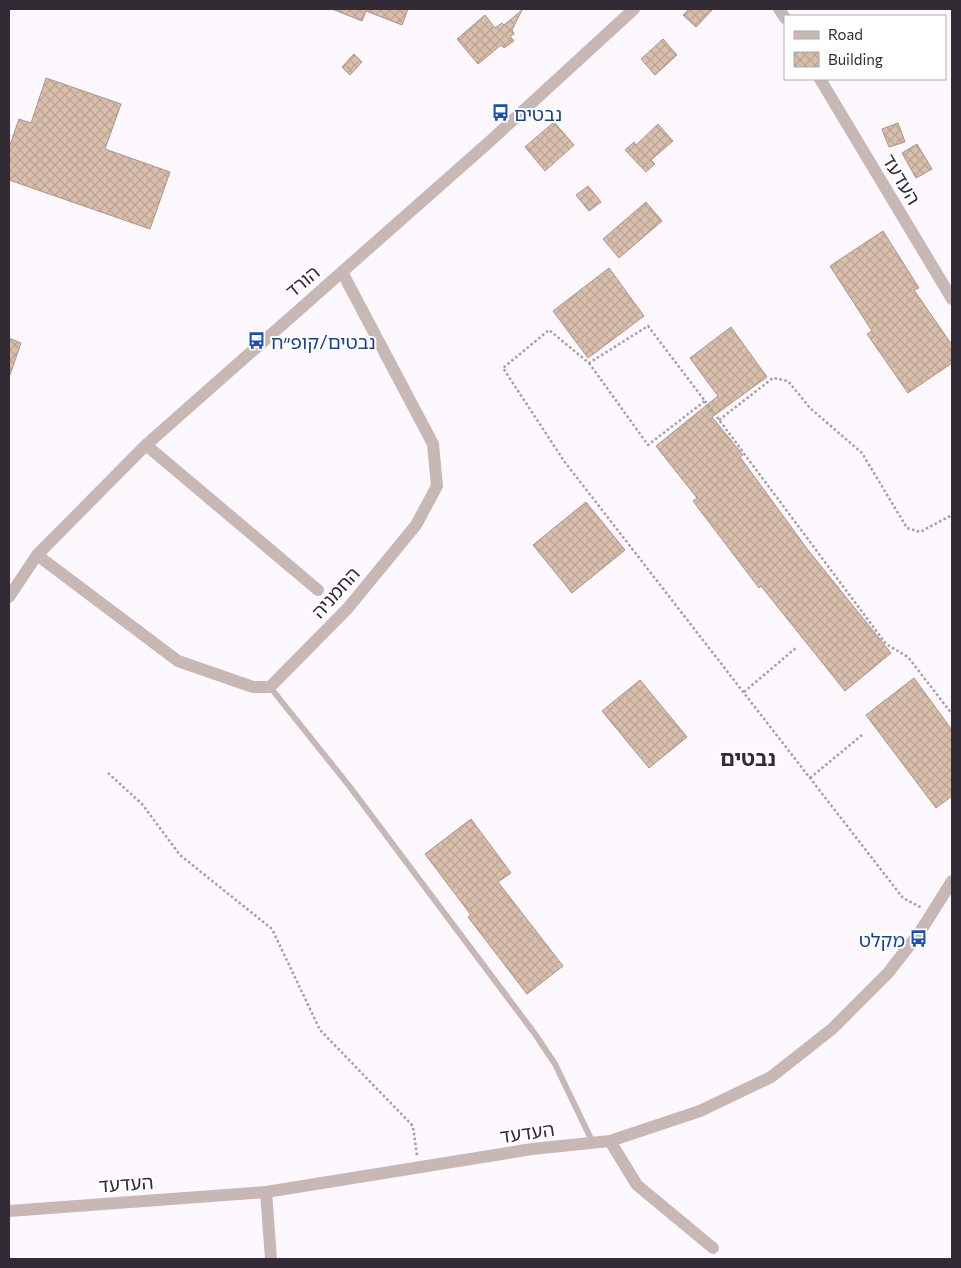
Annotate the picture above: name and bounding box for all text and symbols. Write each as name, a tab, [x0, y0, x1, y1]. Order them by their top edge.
legend	[784, 15, 946, 80]
text: Road	[828, 25, 863, 43]
text: Building	[828, 50, 883, 68]
place label: נבטים	[514, 102, 562, 125]
bus stop icon: נבטים	[490, 103, 510, 123]
street label: העדעד	[878, 149, 926, 209]
street label: הורד	[280, 260, 324, 302]
place label: נבטים/קופ״ח	[271, 330, 376, 353]
bus stop icon: נבטים/קופ״ח	[247, 331, 267, 351]
street label: החמניה	[306, 562, 364, 622]
district label: נבטים	[720, 745, 776, 770]
place label: מקלט	[859, 928, 905, 951]
bus stop icon: מקלט	[909, 929, 929, 949]
street label: העדעד	[498, 1117, 556, 1147]
street label: העדעד	[98, 1170, 154, 1196]

